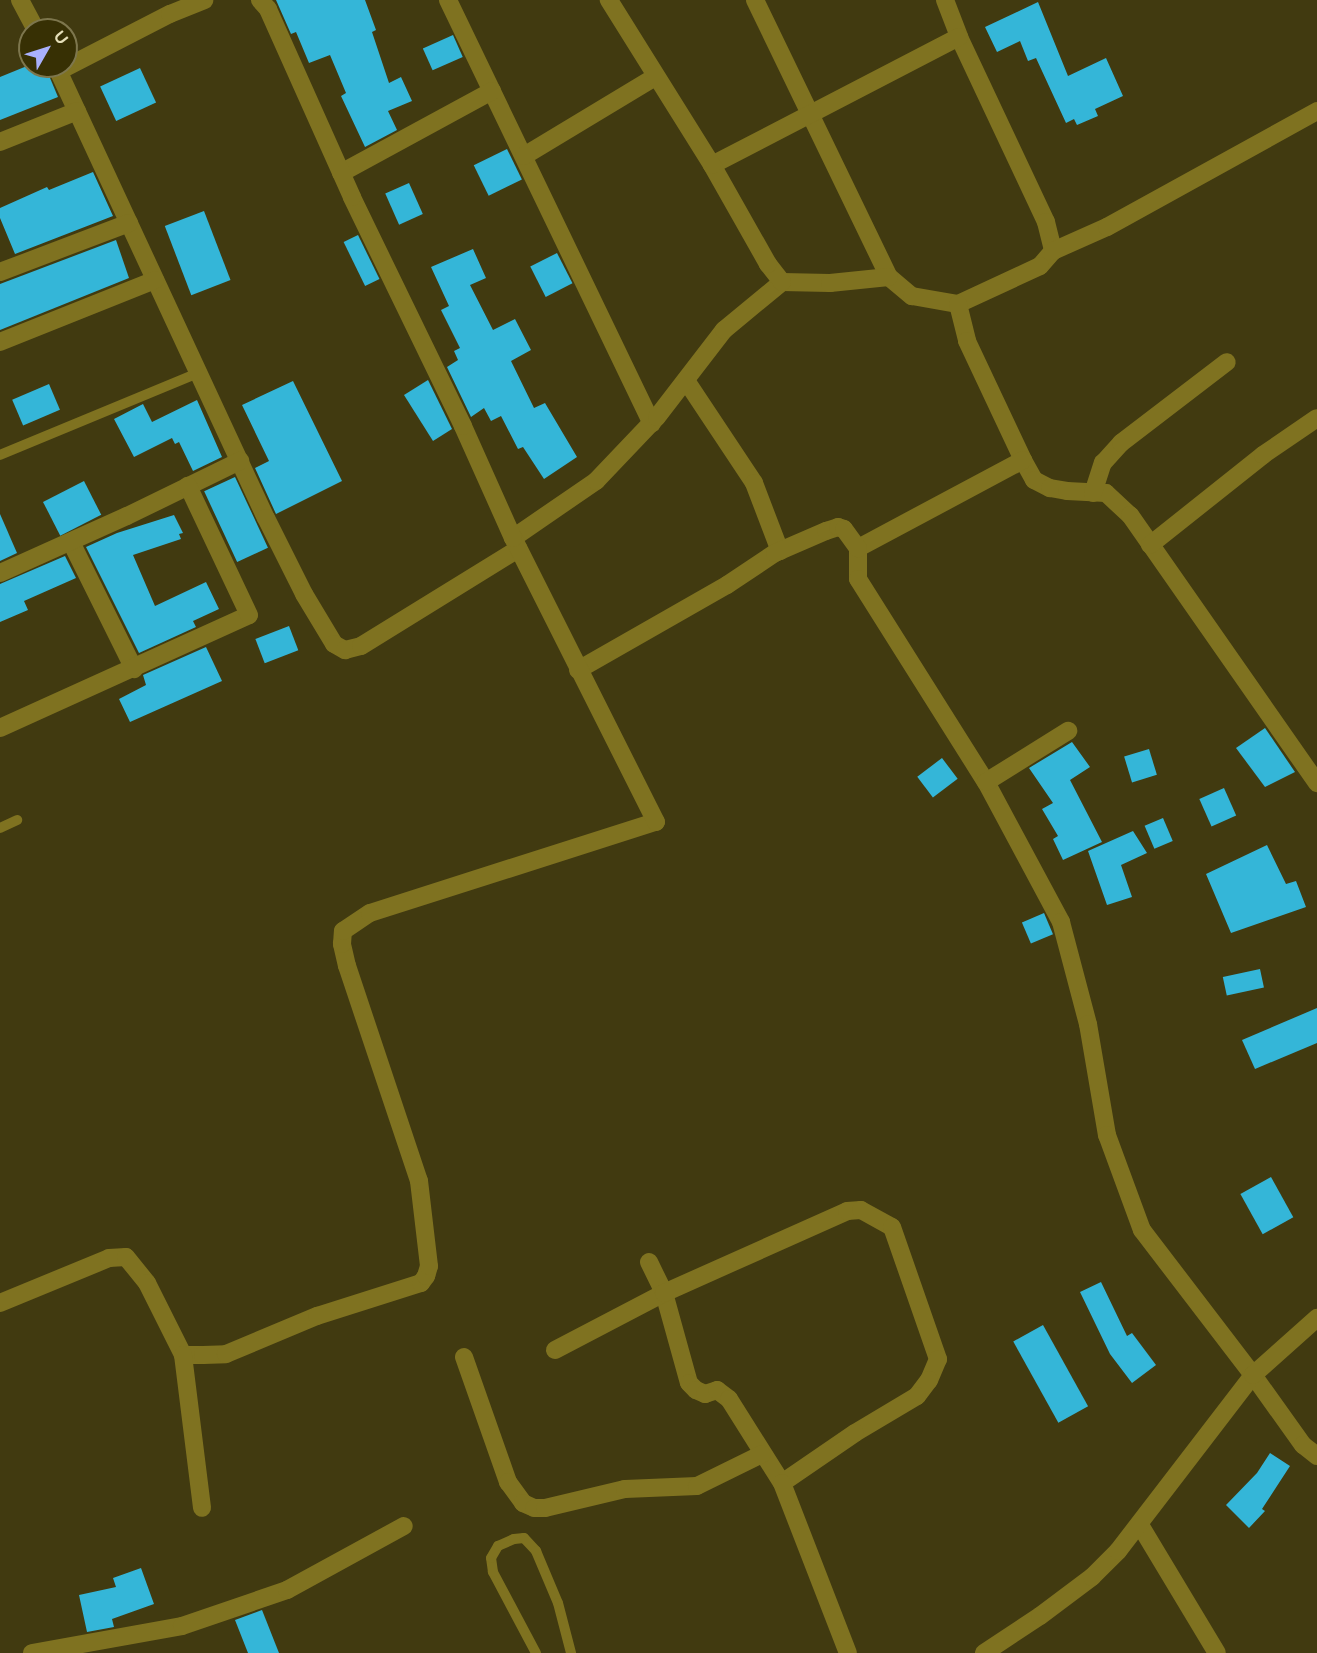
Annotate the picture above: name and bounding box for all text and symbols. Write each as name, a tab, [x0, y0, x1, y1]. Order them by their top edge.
north arrow	[18, 18, 78, 78]
text: U	[50, 27, 72, 48]

